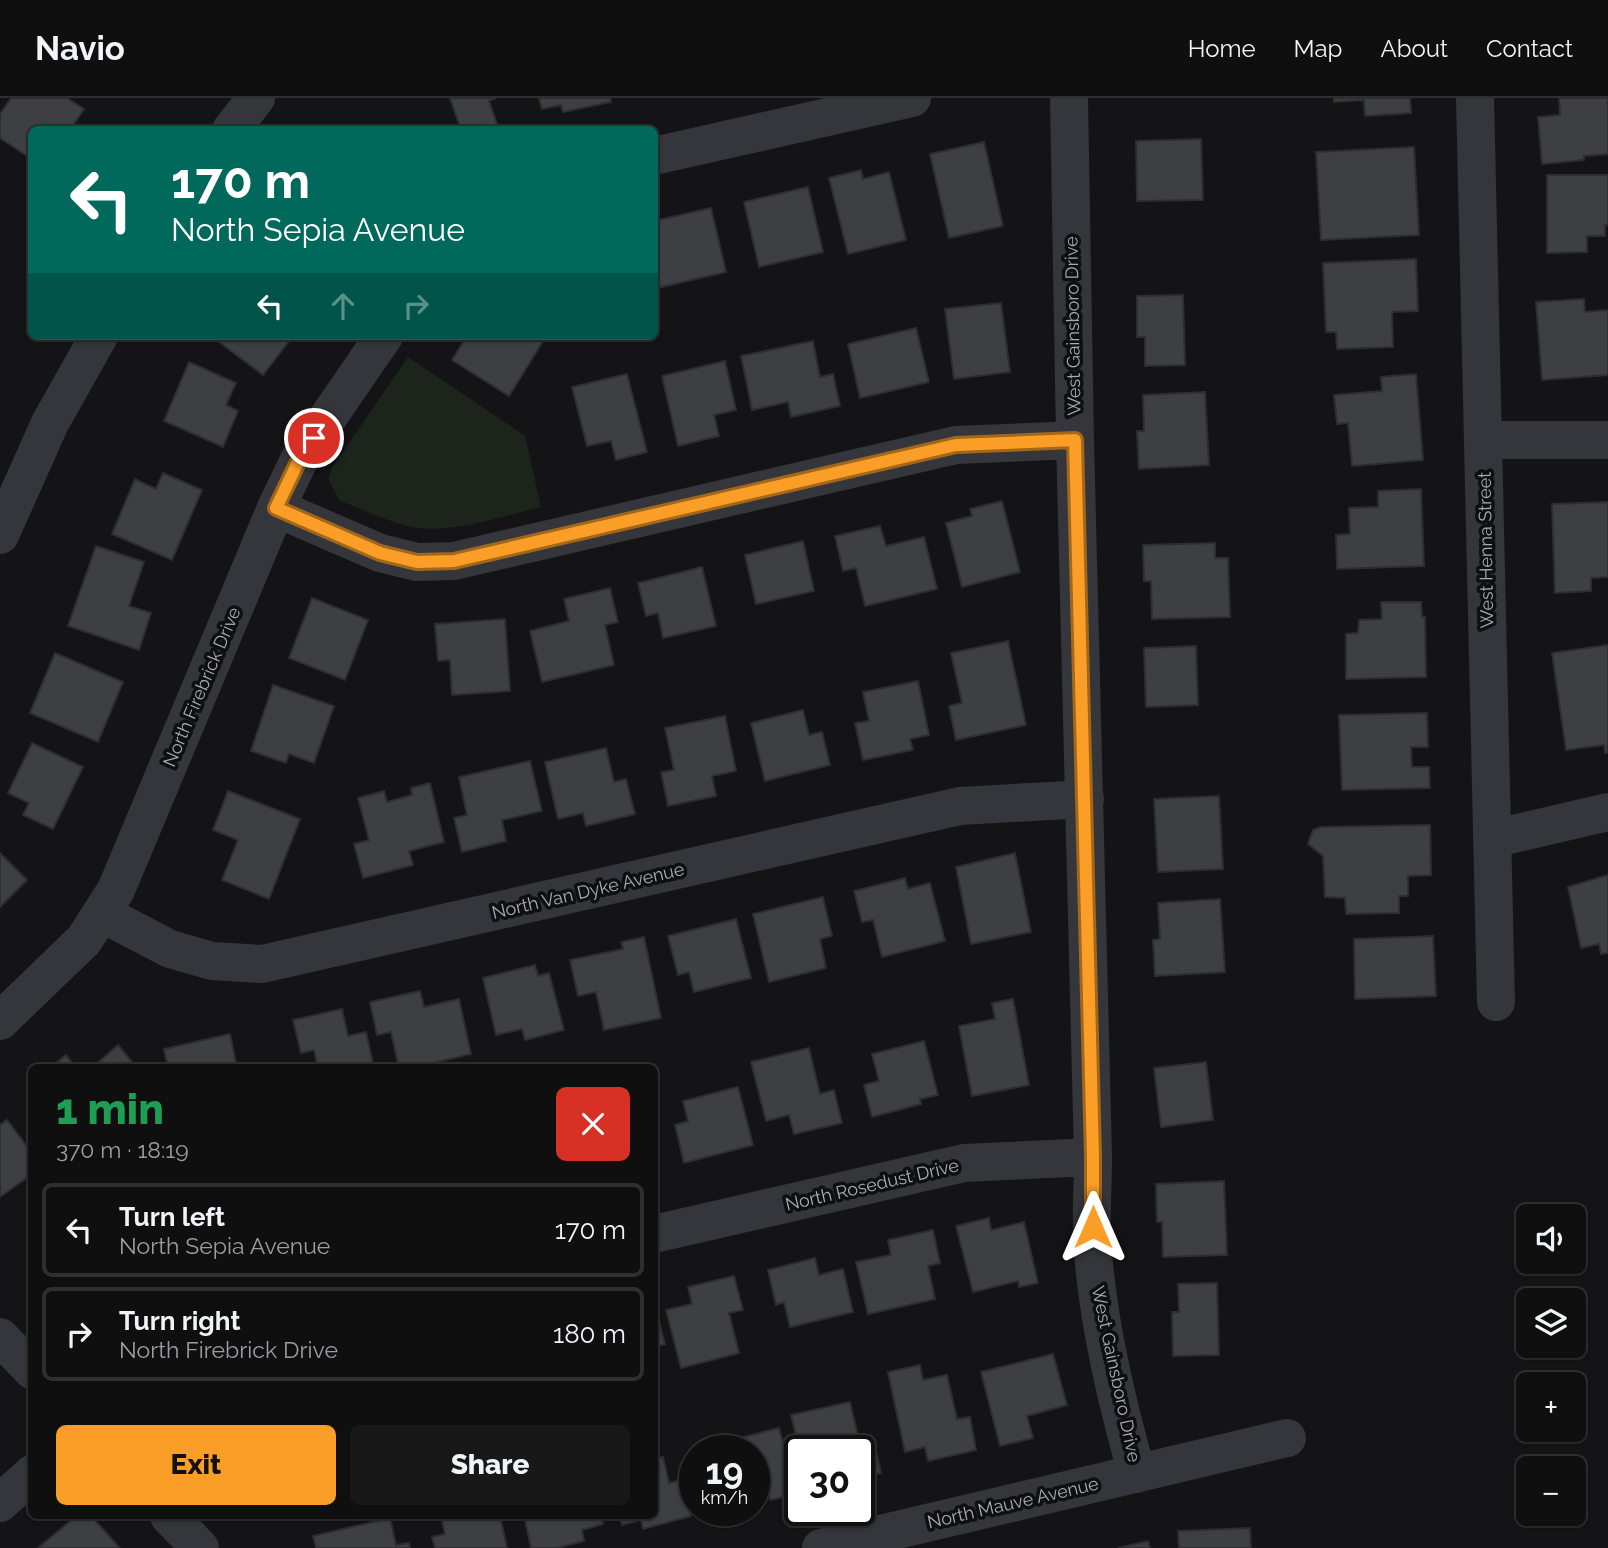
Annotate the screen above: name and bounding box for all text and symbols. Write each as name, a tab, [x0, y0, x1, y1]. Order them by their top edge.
text: Navio	[35, 29, 125, 68]
text: Home	[1188, 34, 1256, 63]
text: Map	[1294, 34, 1342, 63]
text: About	[1380, 34, 1448, 63]
text: Contact	[1486, 34, 1573, 63]
text: 170 m	[171, 152, 310, 209]
icon: left	[56, 154, 147, 245]
text: North Sepia Avenue	[171, 211, 465, 248]
street label: West Gainsboro Drive	[1060, 236, 1085, 416]
icon: left	[251, 287, 289, 325]
icon: ahead	[324, 287, 362, 325]
icon: right	[397, 287, 435, 325]
pin	[284, 408, 344, 468]
icon: arrive	[295, 419, 333, 457]
street label: West Henna Street	[1474, 472, 1497, 628]
street label: North Firebrick Drive	[158, 603, 245, 770]
street label: North Van Dyke Avenue	[490, 858, 687, 923]
text: 1 min	[56, 1085, 164, 1134]
button: close	[556, 1087, 630, 1161]
text: 370 m · 18:19	[56, 1136, 189, 1163]
street label: North Rosedust Drive	[783, 1154, 961, 1215]
position arrow	[1056, 1190, 1130, 1264]
text: Turn left	[119, 1202, 225, 1232]
map controls	[1516, 1204, 1586, 1526]
button: sound	[1516, 1204, 1586, 1274]
icon: left	[60, 1211, 98, 1249]
text: 170 m	[555, 1215, 626, 1245]
text: North Sepia Avenue	[119, 1232, 330, 1259]
street label: West Gainsboro Drive	[1088, 1284, 1146, 1464]
button: layers	[1516, 1288, 1586, 1358]
text: Turn right	[119, 1306, 240, 1336]
icon: right	[60, 1315, 98, 1353]
text: 180 m	[553, 1319, 626, 1349]
text: North Firebrick Drive	[119, 1336, 338, 1363]
button: +	[1516, 1372, 1586, 1442]
button: Exit	[56, 1425, 336, 1505]
button: Share	[350, 1425, 630, 1505]
speed limit sign: 30	[784, 1435, 875, 1526]
text: 19	[706, 1451, 743, 1492]
button: −	[1516, 1456, 1586, 1526]
street label: North Mauve Avenue	[925, 1472, 1101, 1532]
text: km/h	[701, 1487, 748, 1508]

